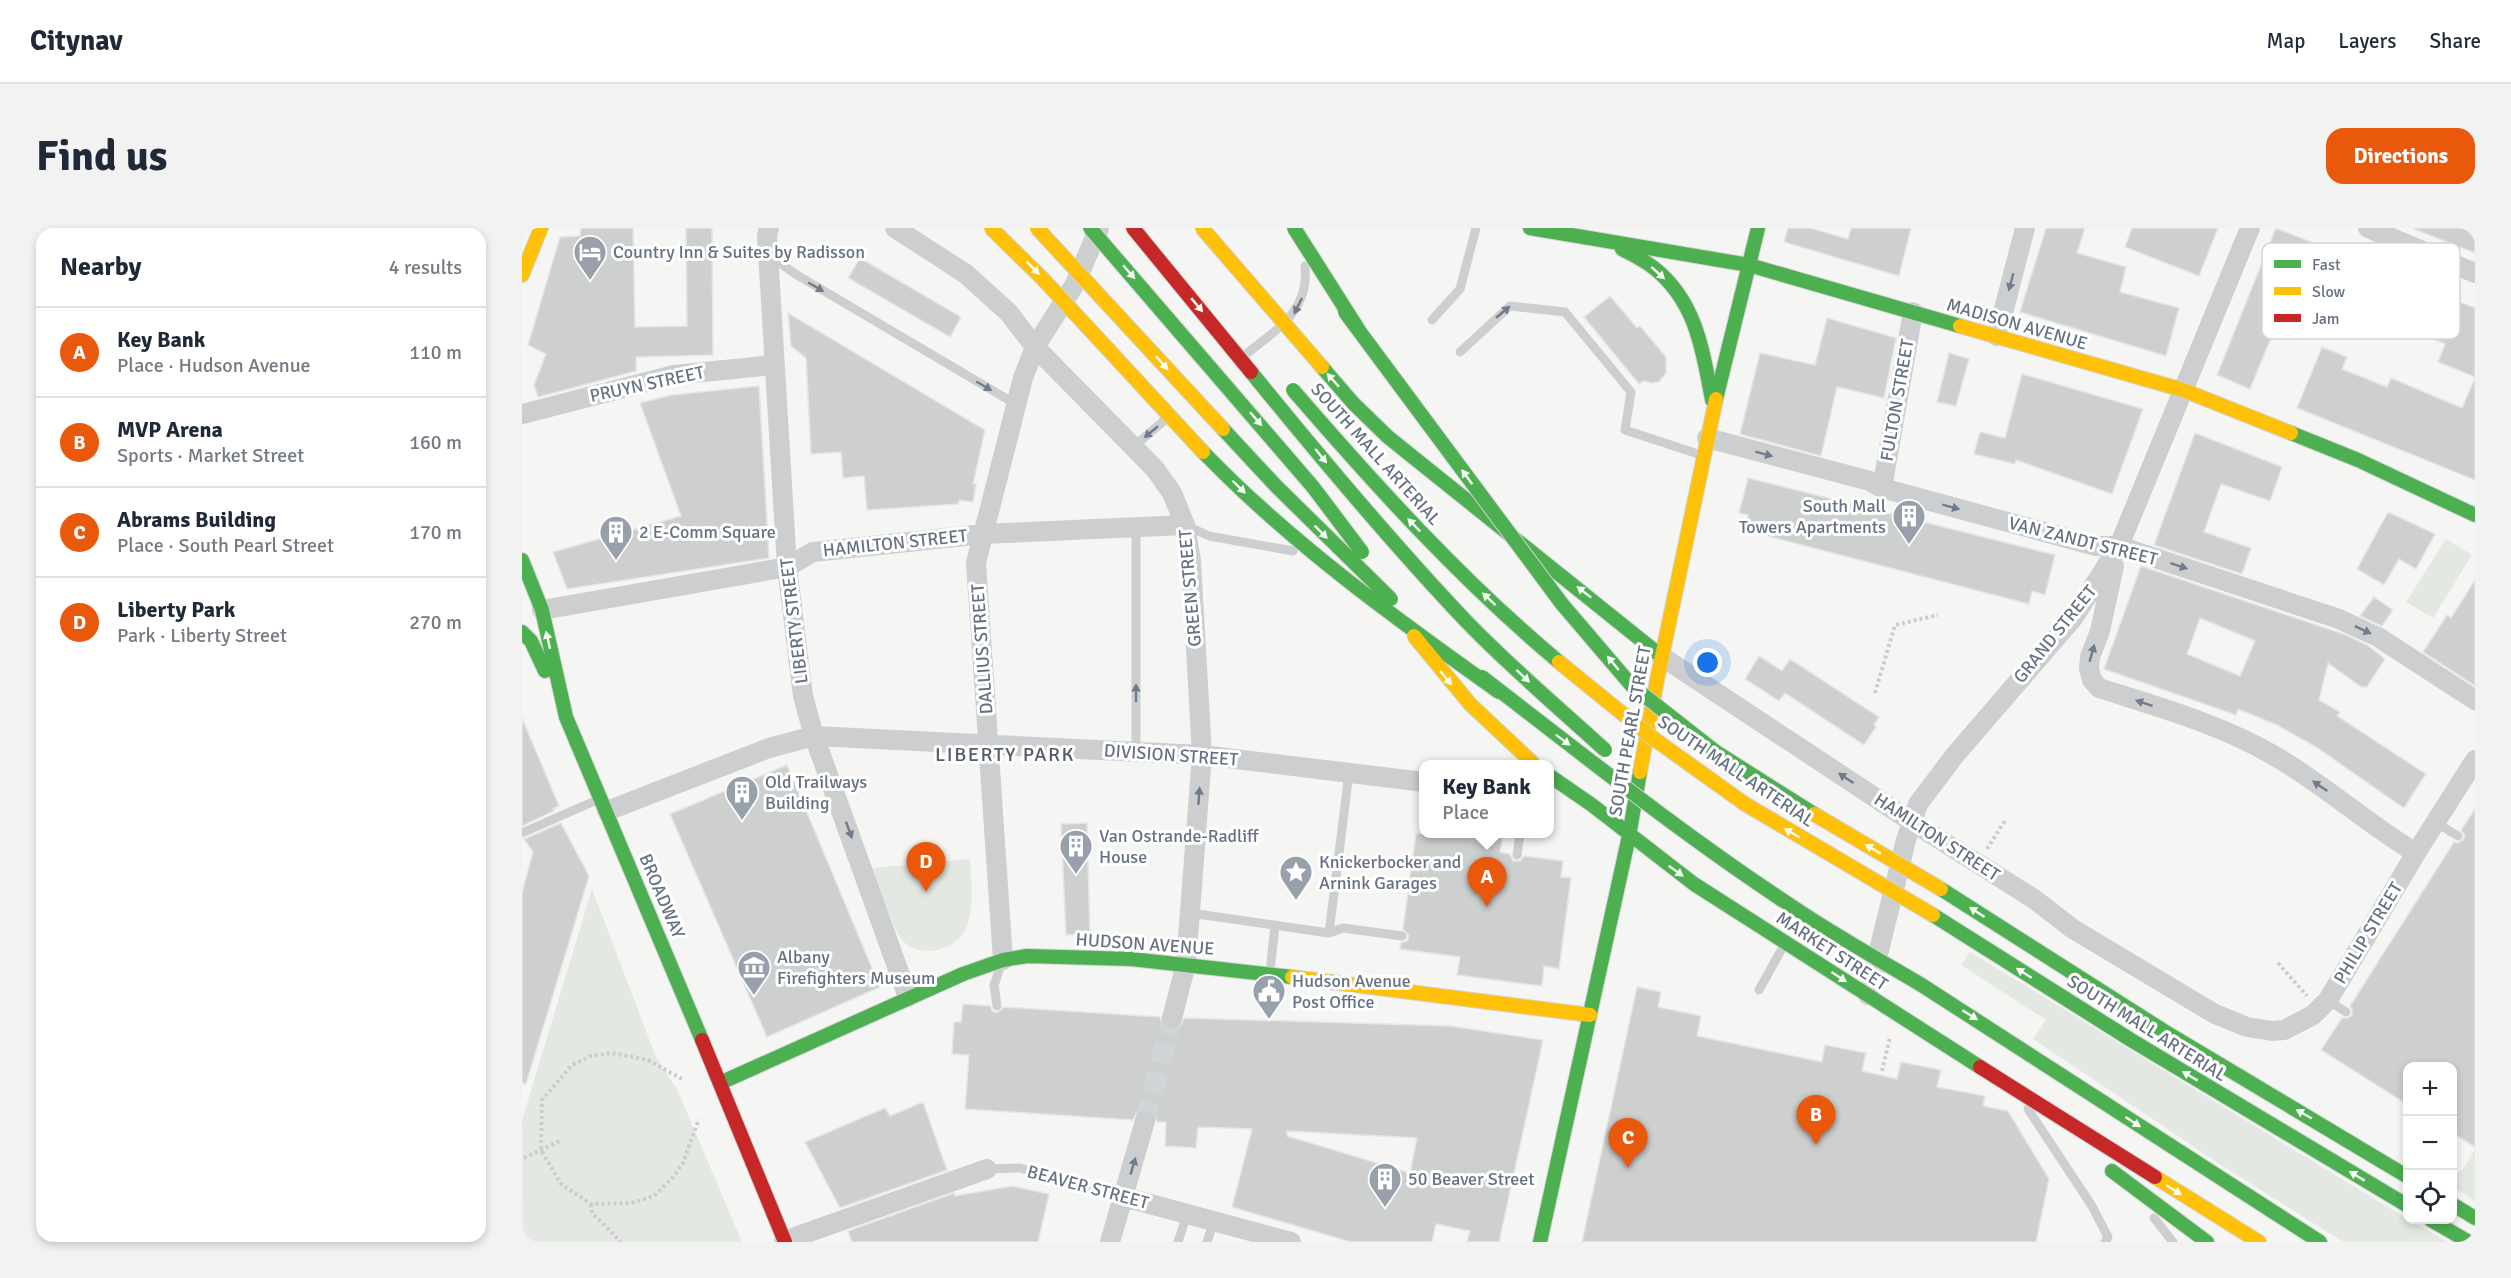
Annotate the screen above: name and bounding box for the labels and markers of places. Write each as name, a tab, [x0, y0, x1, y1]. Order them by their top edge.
hotel icon: Country Inn & Suites by Radisson	[572, 234, 608, 281]
place label: Country Inn & Suites by Radisson	[613, 241, 865, 263]
place label: South Mall Towers Apartments	[1739, 495, 1886, 538]
building icon: South Mall Towers Apartments	[1891, 498, 1927, 545]
building icon: 2 E-Comm Square	[598, 514, 634, 561]
place label: 2 E-Comm Square	[639, 521, 776, 543]
place label: Old Trailways Building	[765, 771, 867, 814]
building icon: Old Trailways Building	[724, 774, 760, 821]
place label: Van Ostrande-Radliff House	[1099, 825, 1260, 868]
building icon: Van Ostrande-Radliff House	[1058, 828, 1094, 875]
pin: D	[906, 842, 946, 892]
place label: Knickerbocker and Arnink Garages	[1319, 851, 1461, 894]
place icon: Knickerbocker and Arnink Garages	[1278, 854, 1314, 901]
pin: A	[1468, 858, 1506, 907]
place label: Albany Firefighters Museum	[777, 946, 935, 989]
museum icon: Albany Firefighters Museum	[736, 949, 772, 996]
place label: Hudson Avenue Post Office	[1292, 970, 1411, 1013]
public building icon: Hudson Avenue Post Office	[1251, 973, 1287, 1020]
pin: B	[1796, 1096, 1836, 1145]
pin: C	[1608, 1118, 1648, 1168]
building icon: 50 Beaver Street	[1367, 1161, 1403, 1208]
place label: 50 Beaver Street	[1408, 1168, 1535, 1190]

